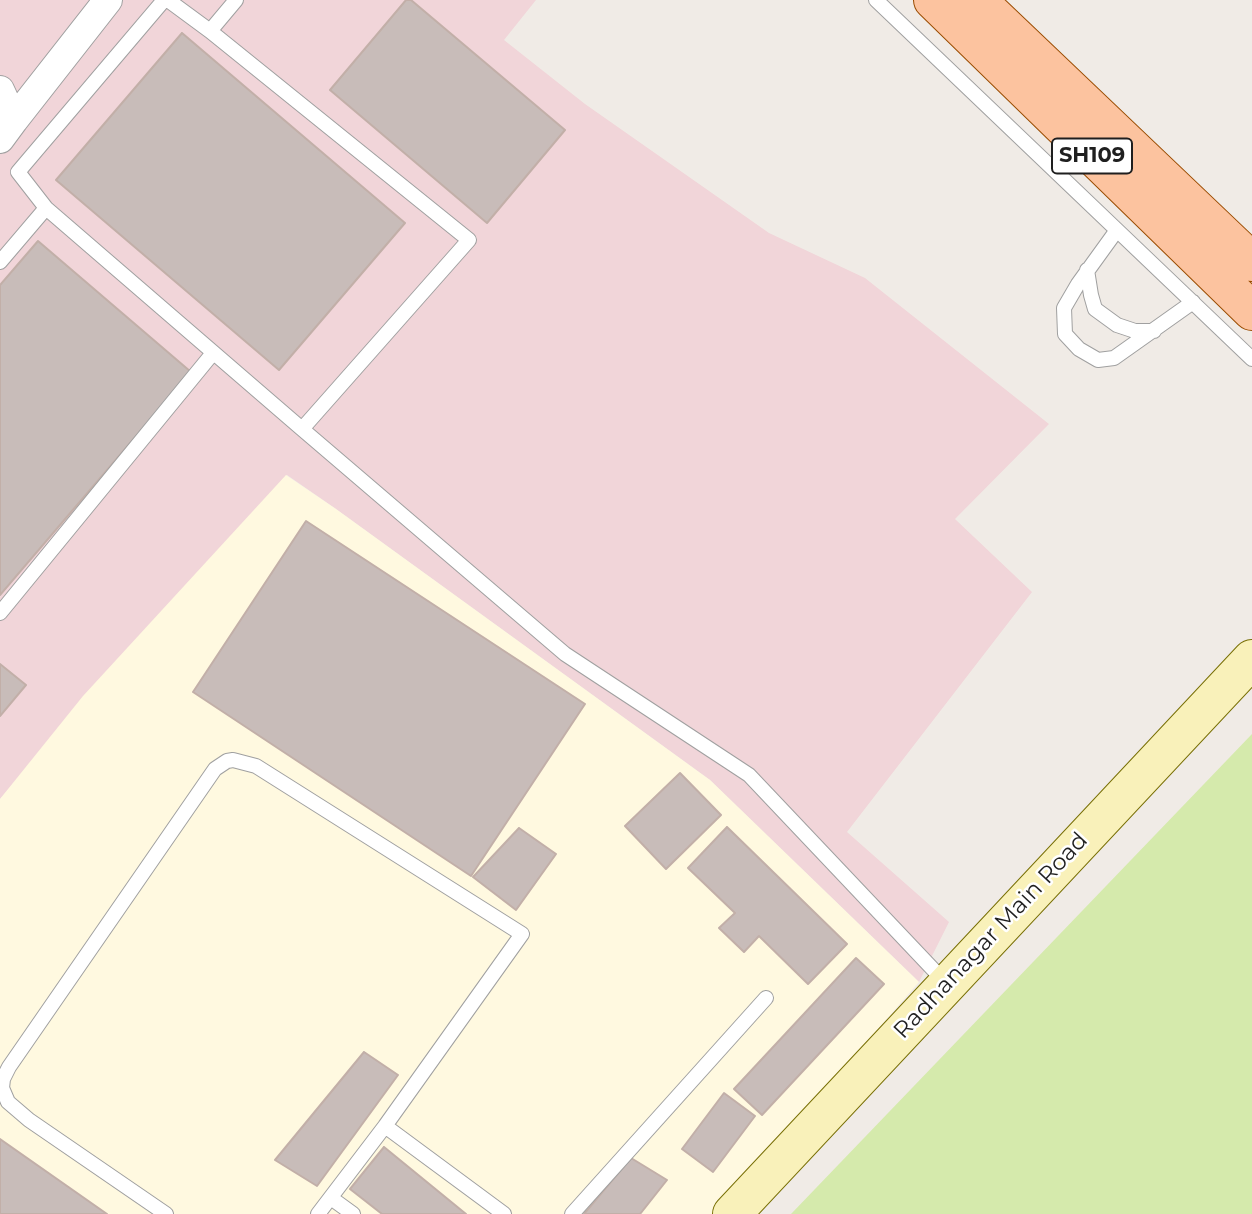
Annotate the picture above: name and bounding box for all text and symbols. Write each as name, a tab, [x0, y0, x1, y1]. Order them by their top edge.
road number: SH109	[1052, 138, 1132, 174]
street label: Radhanagar Main Road	[888, 827, 1094, 1045]

